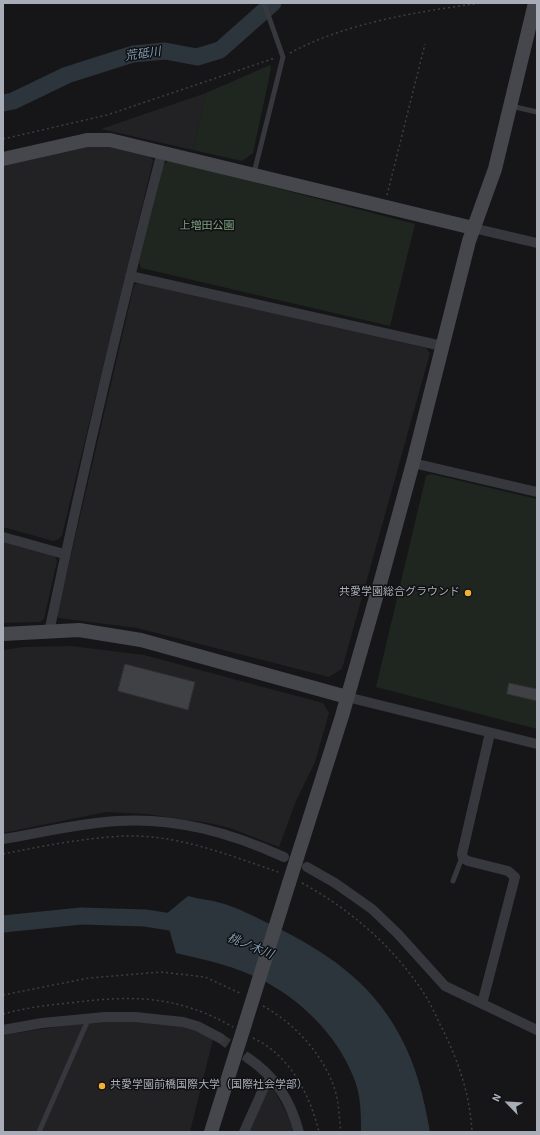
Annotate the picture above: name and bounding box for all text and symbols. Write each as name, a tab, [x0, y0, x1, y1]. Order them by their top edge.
water label: 荒砥川	[124, 45, 162, 65]
park label: 上増田公園	[180, 220, 234, 234]
place label: 共愛学園総合グラウンド	[339, 586, 460, 600]
marker: 共愛学園総合グラウンド	[463, 588, 473, 598]
water label: 桃ノ木川	[225, 931, 275, 963]
place label: 共愛学園前橋国際大学（国際社会学部）	[110, 1079, 308, 1093]
marker: 共愛学園前橋国際大学（国際社会学部）	[97, 1081, 107, 1091]
north arrow	[488, 1083, 528, 1123]
text: N	[488, 1091, 505, 1104]

